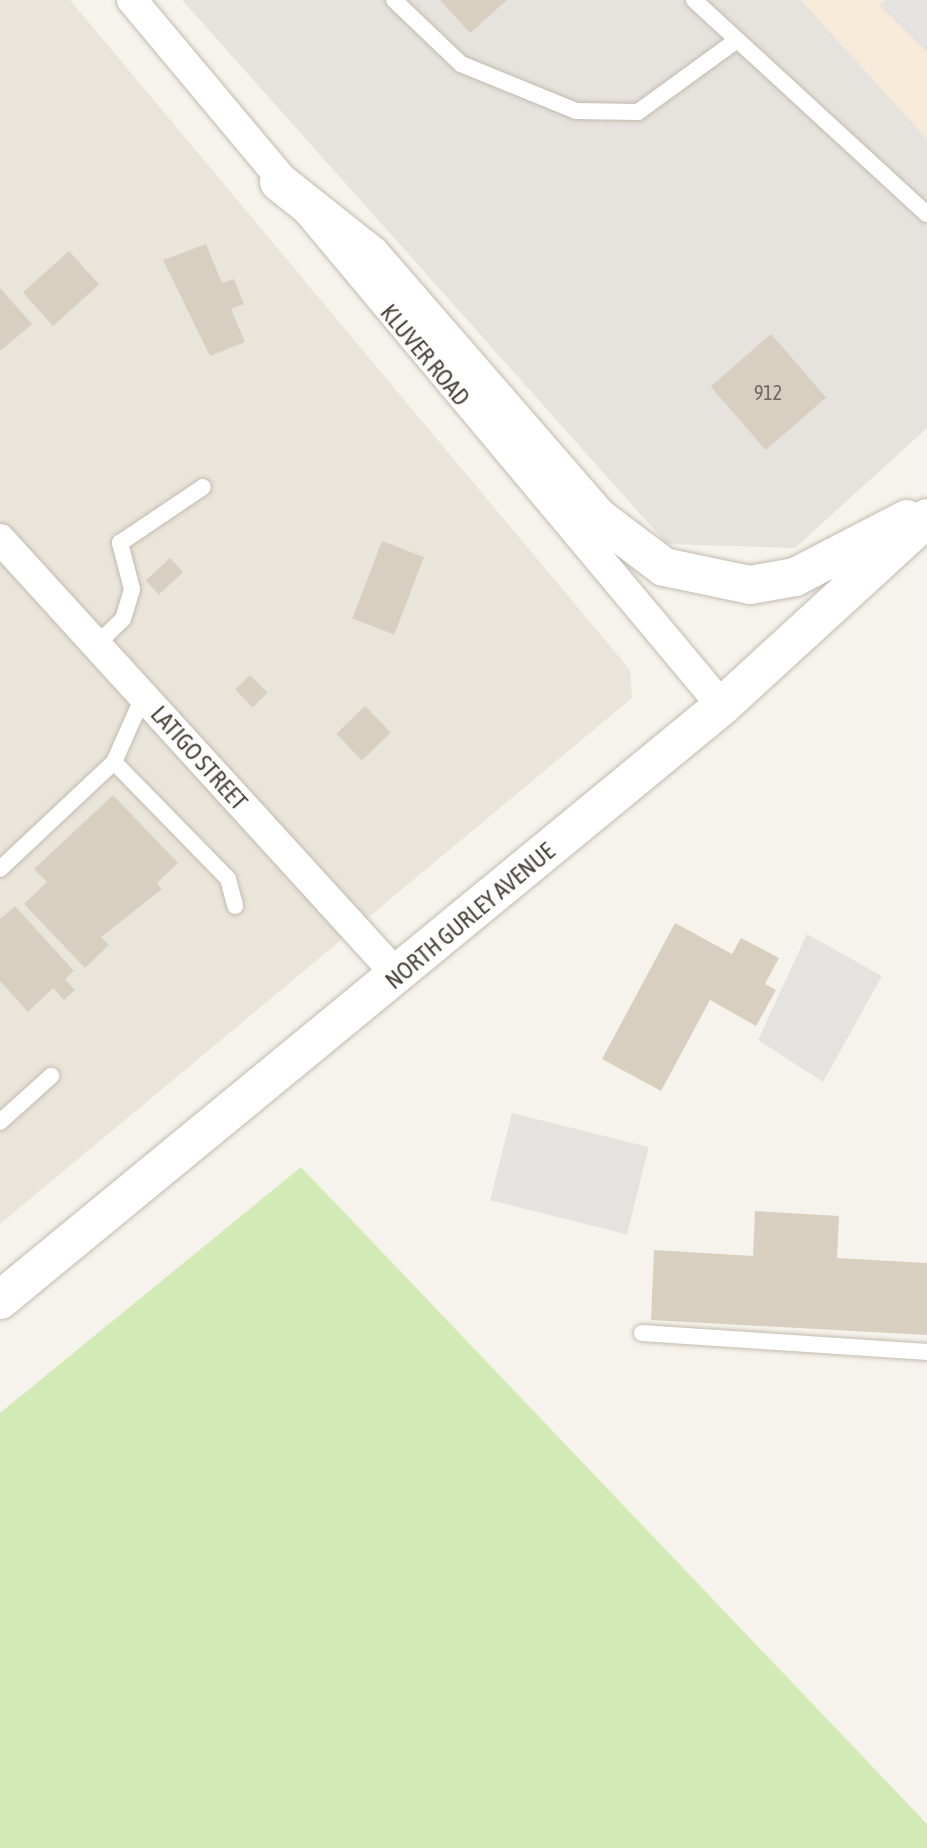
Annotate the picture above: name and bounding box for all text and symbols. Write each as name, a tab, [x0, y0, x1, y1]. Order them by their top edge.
street label: KLUVER ROAD	[374, 298, 476, 412]
house number: 912	[754, 380, 782, 404]
street label: LATIGO STREET	[145, 700, 253, 816]
street label: NORTH GURLEY AVENUE	[380, 837, 560, 995]

